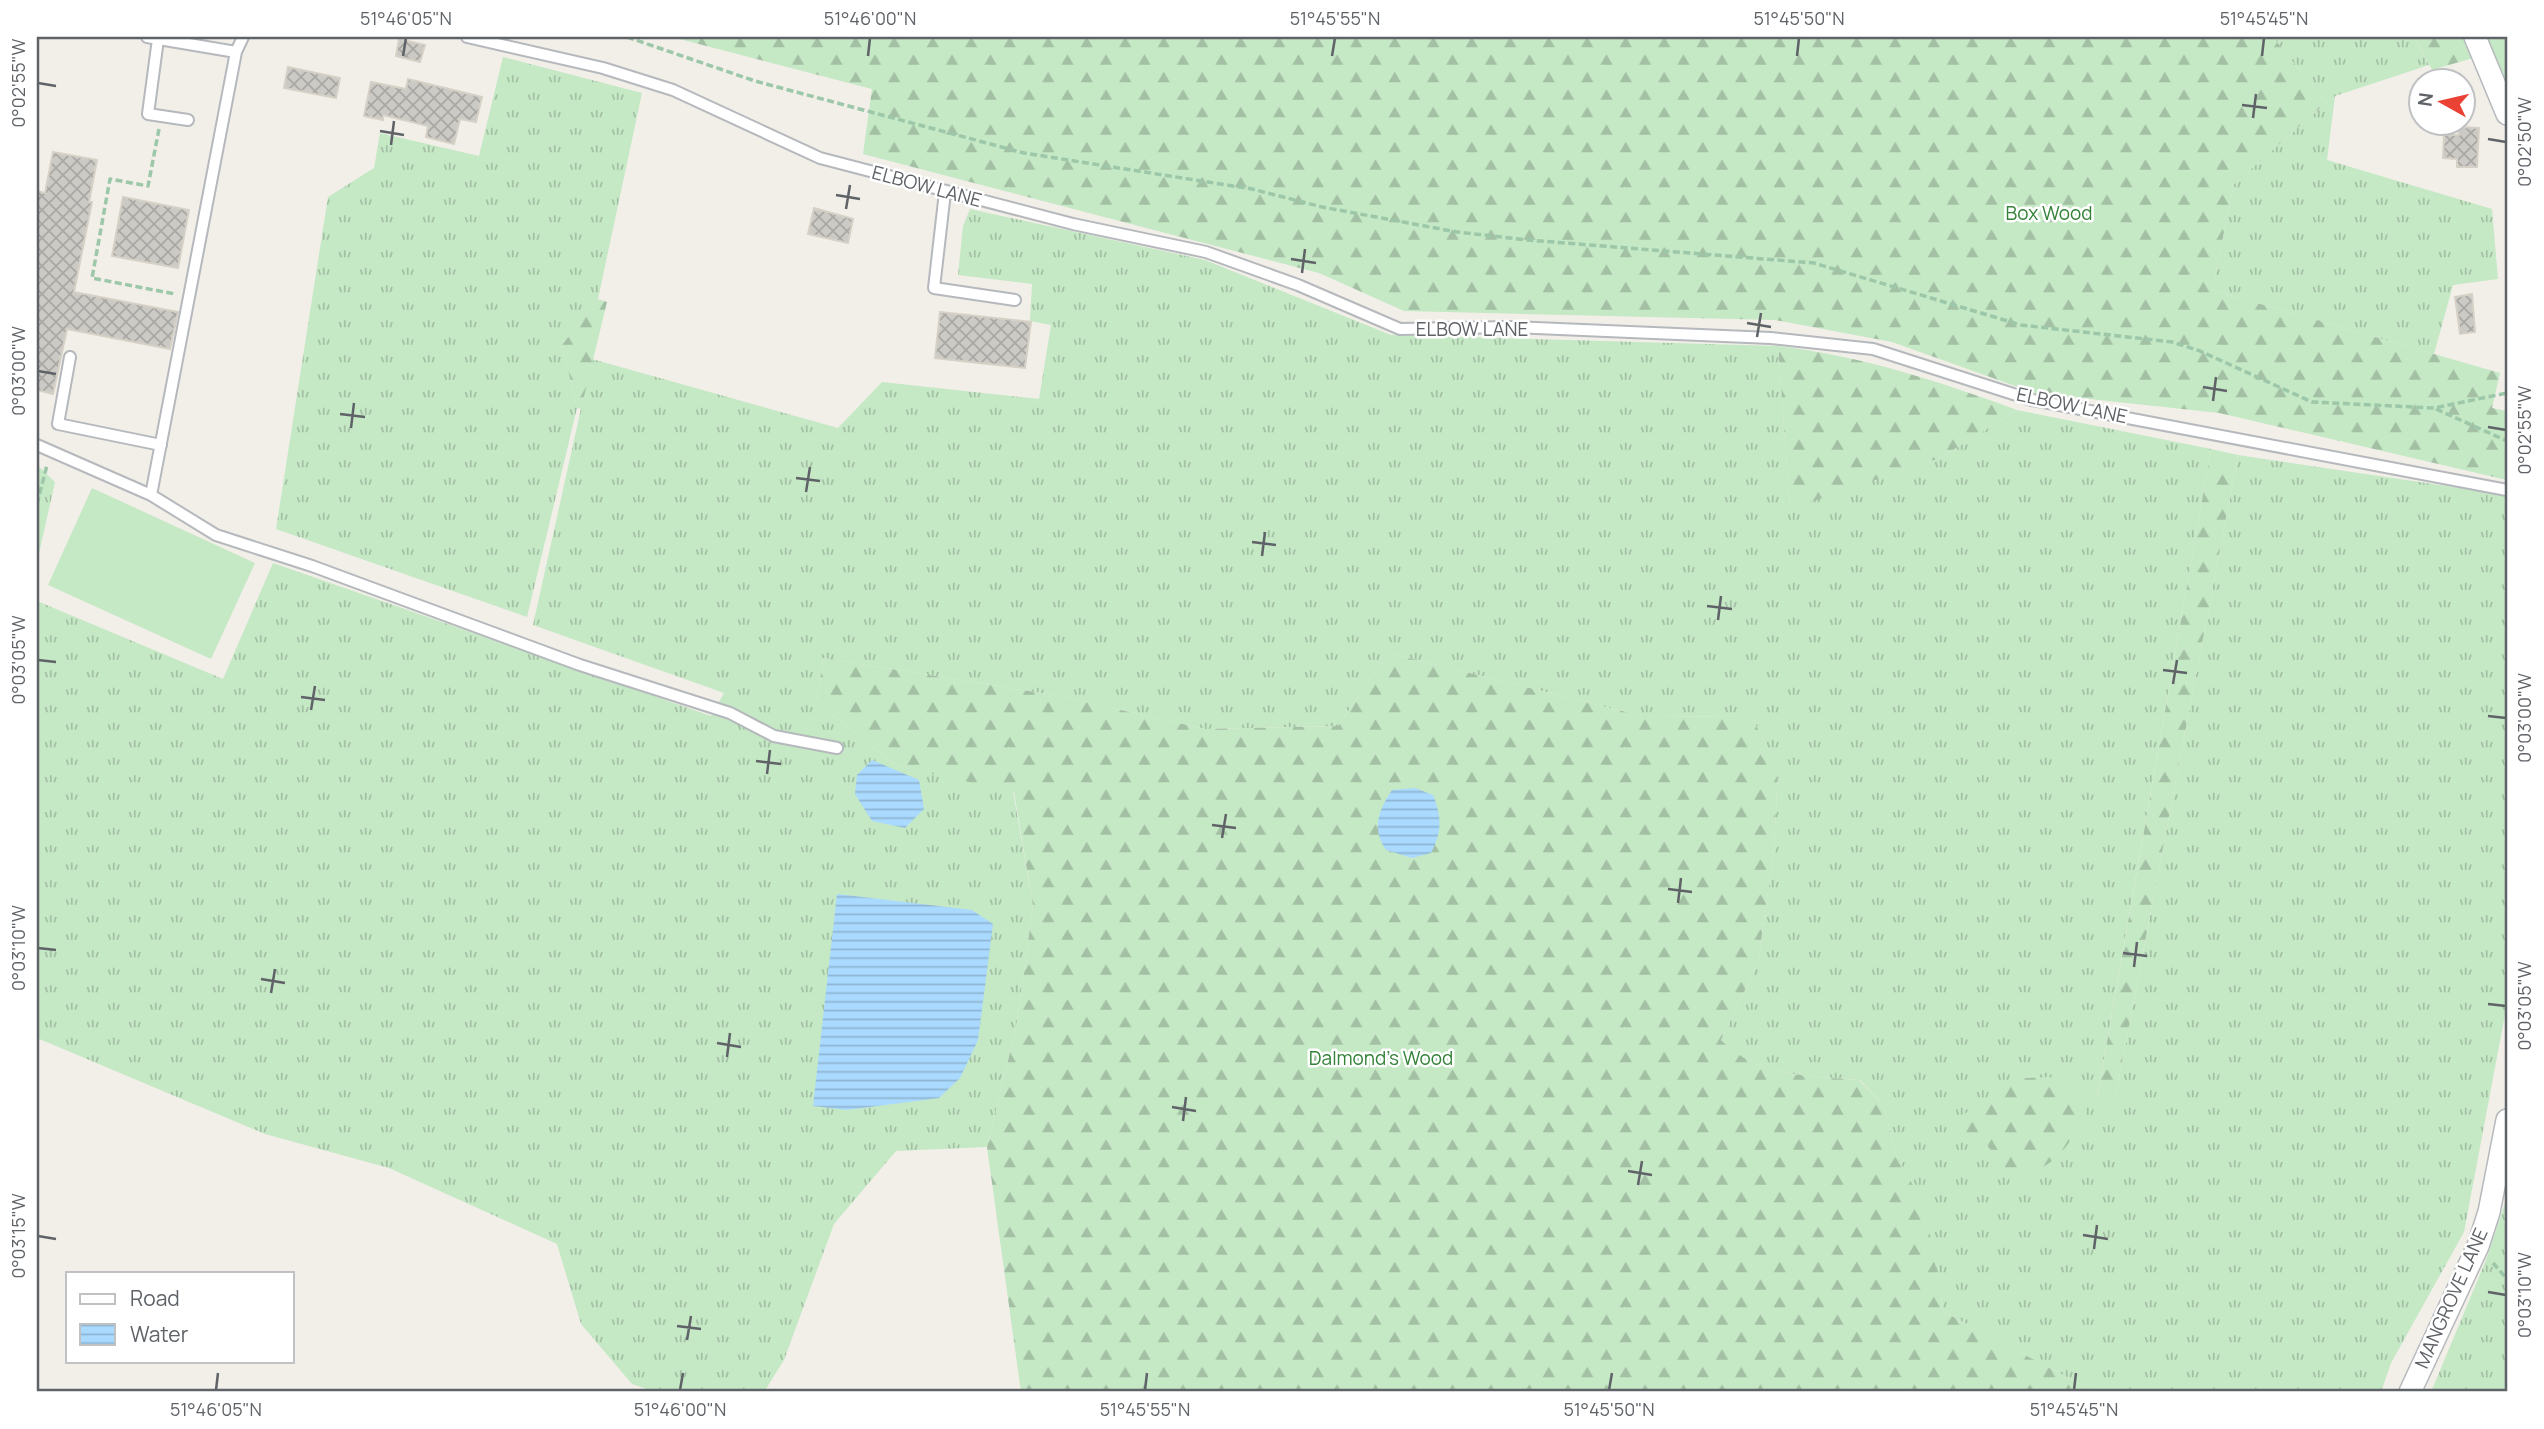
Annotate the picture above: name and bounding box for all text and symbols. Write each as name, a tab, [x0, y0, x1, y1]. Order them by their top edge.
text: 51°46'05"N	[360, 6, 452, 30]
text: 51°46'00"N	[824, 6, 916, 30]
text: 51°45'55"N	[1290, 6, 1380, 30]
text: 51°45'50"N	[1753, 6, 1845, 30]
text: 51°45'45"N	[2220, 6, 2308, 30]
text: 0°02'55"W	[6, 38, 30, 127]
north arrow	[2408, 66, 2478, 136]
text: N	[2411, 91, 2439, 108]
text: 0°02'50"W	[2512, 97, 2536, 187]
street label: ELBOW LANE	[869, 159, 985, 213]
park label: Box Wood	[2006, 200, 2092, 226]
street label: ELBOW LANE	[1416, 316, 1528, 342]
text: 0°03'00"W	[6, 326, 30, 416]
street label: ELBOW LANE	[2014, 381, 2130, 429]
text: 0°02'55"W	[2512, 385, 2536, 474]
text: 0°03'05"W	[6, 615, 30, 705]
text: 0°03'00"W	[2512, 673, 2536, 763]
text: 0°03'10"W	[6, 905, 30, 991]
text: 0°03'05"W	[2512, 961, 2536, 1051]
park label: Dalmond's Wood	[1309, 1045, 1453, 1071]
text: 0°03'15"W	[6, 1193, 30, 1279]
street label: MANGROVE LANE	[2408, 1224, 2494, 1372]
text: 0°03'10"W	[2512, 1252, 2536, 1338]
legend	[66, 1272, 294, 1362]
text: Road	[130, 1284, 180, 1312]
text: Water	[130, 1320, 189, 1348]
text: 51°46'05"N	[170, 1397, 262, 1421]
text: 51°46'00"N	[634, 1397, 726, 1421]
text: 51°45'55"N	[1100, 1397, 1190, 1421]
text: 51°45'50"N	[1563, 1397, 1655, 1421]
text: 51°45'45"N	[2030, 1397, 2118, 1421]

